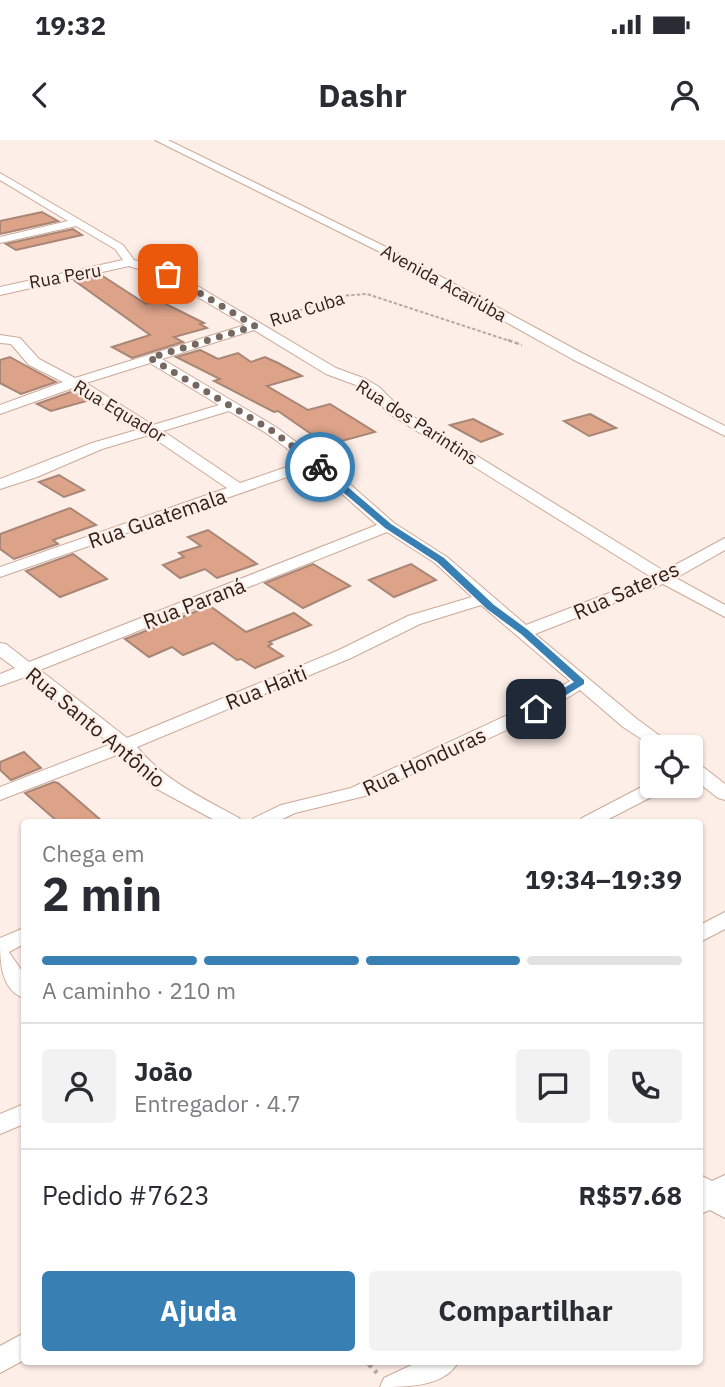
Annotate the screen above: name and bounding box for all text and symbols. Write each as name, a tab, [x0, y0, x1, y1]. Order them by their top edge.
text: 19:32	[35, 8, 106, 42]
text: Dashr	[318, 74, 407, 116]
icon: back	[21, 76, 59, 114]
icon: person	[666, 76, 704, 114]
street label: Avenida Acariúba	[377, 239, 511, 327]
pin	[138, 244, 198, 304]
icon: bag	[149, 255, 187, 293]
street label: Rua Peru	[27, 258, 103, 294]
street label: Rua Cuba	[267, 286, 348, 332]
street label: Rua dos Parintins	[352, 374, 482, 470]
street label: Rua Equador	[70, 375, 171, 448]
courier	[285, 432, 355, 502]
icon: bike	[301, 448, 339, 486]
street label: Rua Guatemala	[84, 481, 230, 555]
street label: Rua Sateres	[569, 554, 683, 626]
street label: Rua Paraná	[139, 571, 249, 635]
street label: Rua Haiti	[221, 658, 311, 716]
street label: Rua Santo Antônio	[20, 660, 172, 794]
pin	[506, 679, 566, 739]
icon: home	[517, 690, 555, 728]
street label: Rua Honduras	[358, 720, 490, 802]
map controls	[640, 735, 703, 798]
button: locate	[640, 735, 703, 798]
text: Chega em	[42, 838, 144, 868]
text: 19:34–19:39	[525, 862, 682, 896]
text: 2 min	[42, 864, 162, 924]
text: A caminho · 210 m	[42, 975, 236, 1005]
button: person	[42, 1049, 116, 1123]
button: chat	[516, 1049, 590, 1123]
button: phone	[608, 1049, 682, 1123]
text: João	[134, 1054, 193, 1088]
text: Entregador · 4.7	[134, 1088, 301, 1118]
text: Pedido #7623	[42, 1178, 210, 1212]
text: R$57.68	[578, 1178, 682, 1212]
button: Ajuda	[42, 1271, 355, 1351]
button: Compartilhar	[369, 1271, 682, 1351]

